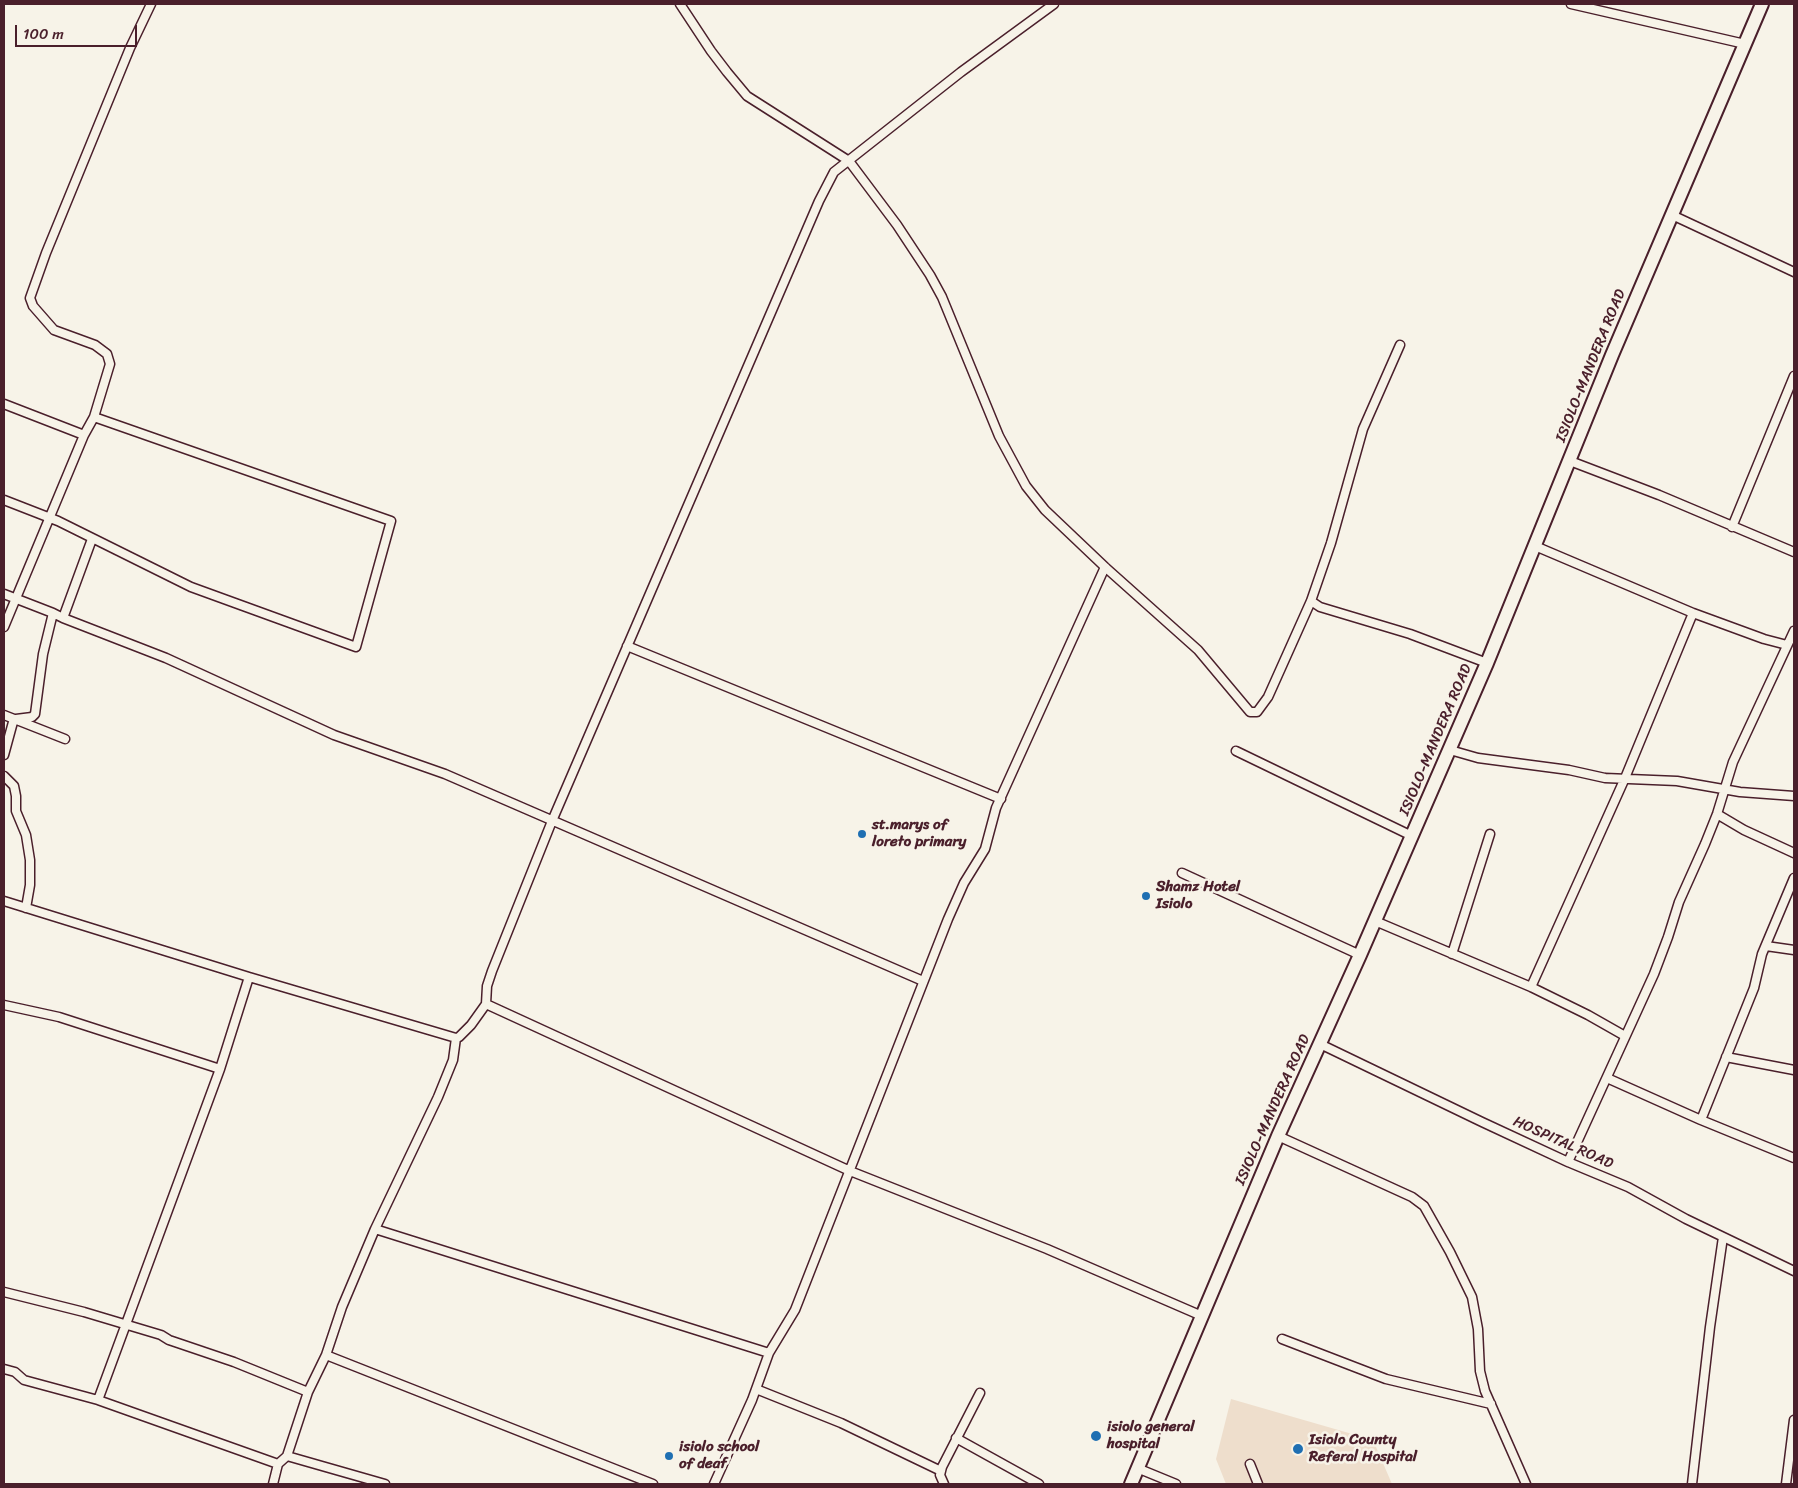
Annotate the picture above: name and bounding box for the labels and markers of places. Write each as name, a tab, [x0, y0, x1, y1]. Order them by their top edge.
place label: st.marys of loreto primary	[872, 816, 966, 851]
marker: st.marys of loreto primary	[856, 828, 868, 840]
place label: Shamz Hotel Isiolo	[1156, 878, 1240, 913]
marker: Shamz Hotel Isiolo	[1140, 890, 1152, 902]
place label: isiolo general hospital	[1107, 1418, 1194, 1453]
marker: isiolo general hospital	[1089, 1429, 1103, 1443]
place label: Isiolo County Referal Hospital	[1309, 1431, 1417, 1466]
place label: isiolo school of deaf	[679, 1438, 759, 1473]
marker: Isiolo County Referal Hospital	[1291, 1442, 1305, 1456]
marker: isiolo school of deaf	[663, 1450, 675, 1462]

